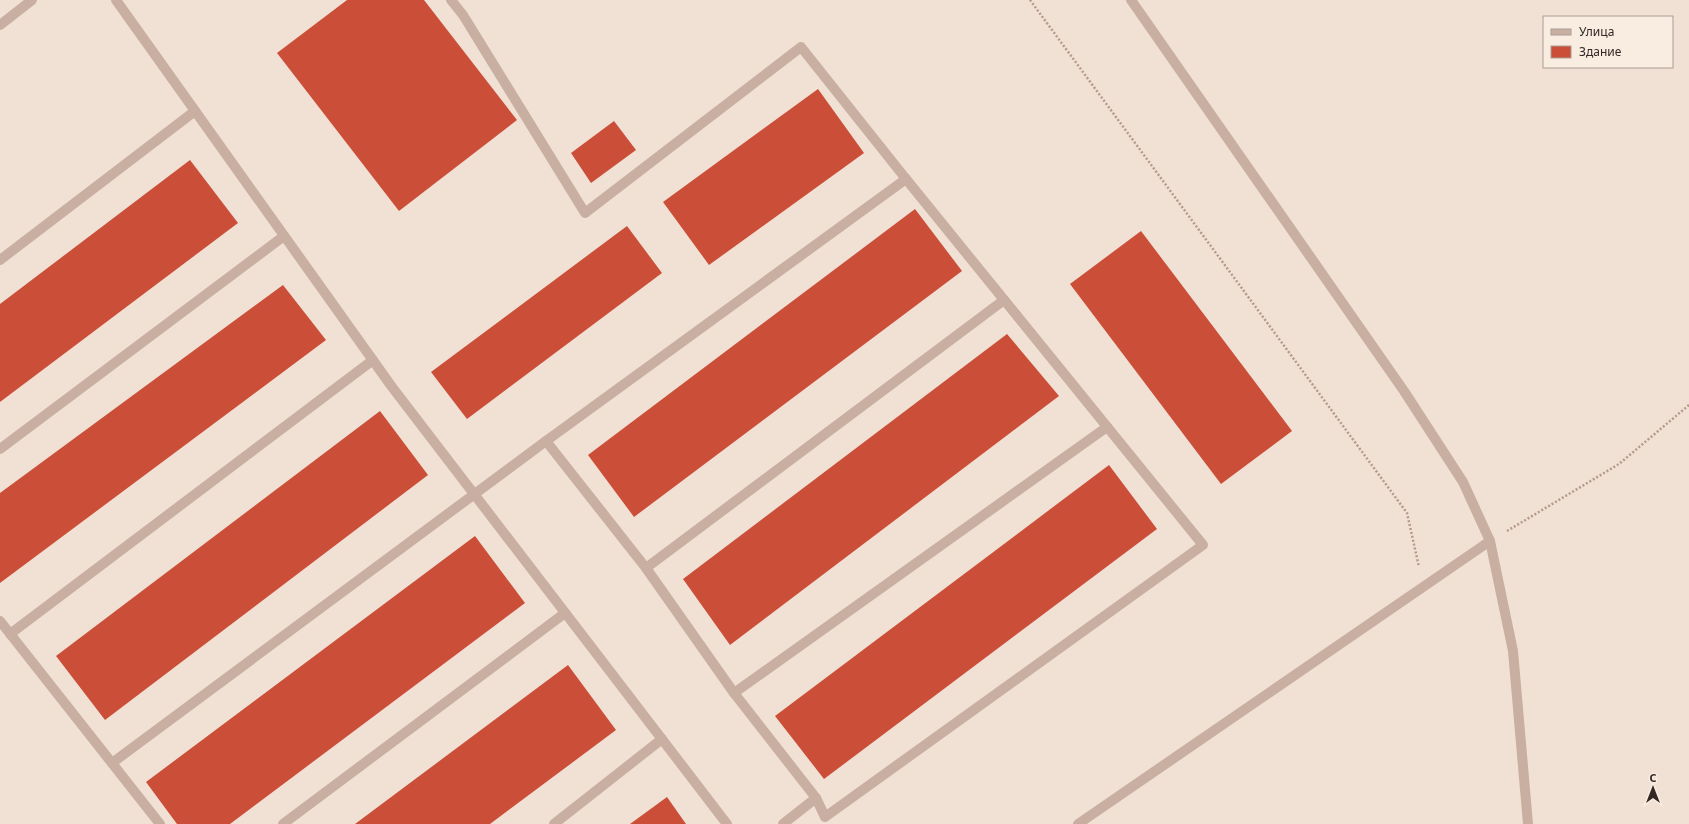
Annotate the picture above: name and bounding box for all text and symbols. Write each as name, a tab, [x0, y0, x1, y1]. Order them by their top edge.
legend	[1543, 16, 1673, 68]
text: Улица	[1579, 23, 1614, 40]
text: Здание	[1579, 43, 1622, 60]
north arrow	[1633, 768, 1673, 808]
text: С	[1649, 770, 1657, 785]

